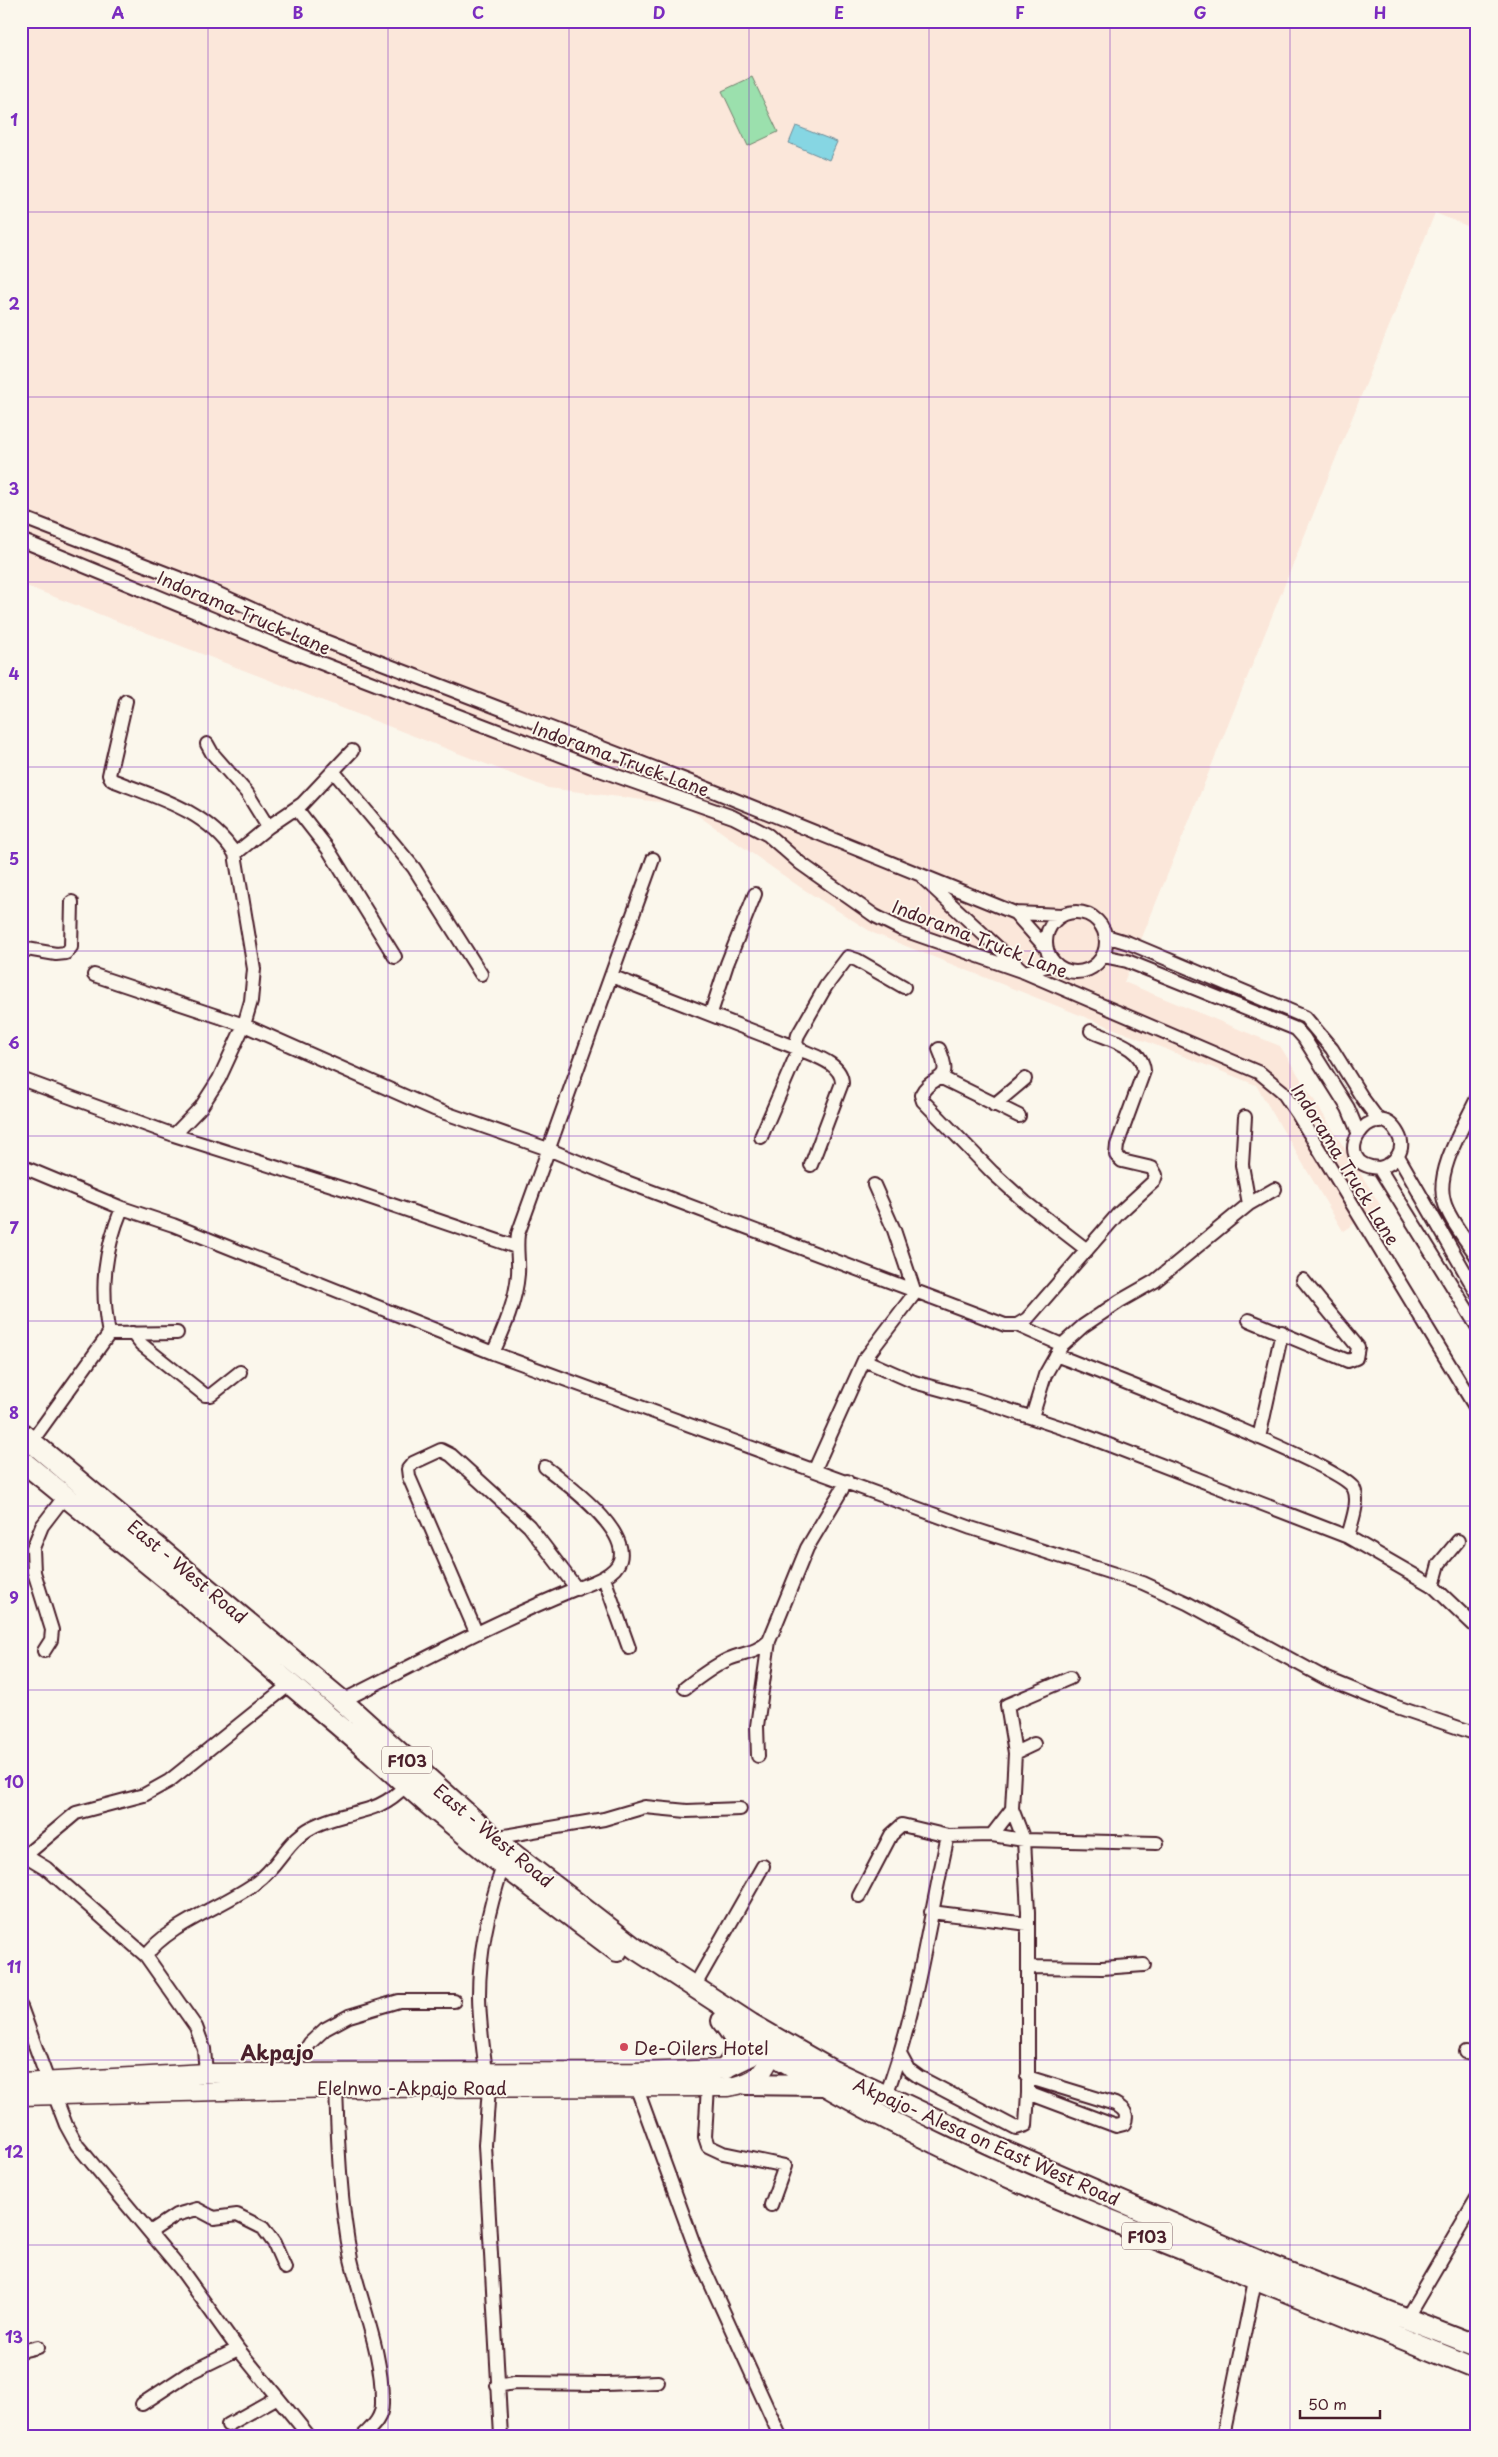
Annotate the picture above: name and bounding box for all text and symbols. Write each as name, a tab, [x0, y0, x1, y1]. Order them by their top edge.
text: A	[112, 0, 125, 24]
text: B	[293, 0, 304, 24]
text: C	[472, 0, 484, 24]
text: D	[653, 0, 665, 24]
text: E	[834, 0, 844, 24]
text: F	[1015, 0, 1025, 24]
text: G	[1193, 0, 1207, 24]
text: H	[1374, 0, 1386, 24]
text: 1	[10, 107, 18, 131]
text: 2	[8, 291, 20, 315]
text: 3	[9, 476, 19, 500]
street label: Indorama Truck Lane	[153, 563, 335, 661]
text: 4	[9, 661, 20, 685]
street label: Indorama Truck Lane	[529, 714, 713, 802]
text: 5	[9, 846, 19, 870]
street label: Indorama Truck Lane	[888, 892, 1072, 984]
text: 6	[8, 1030, 20, 1054]
street label: Indorama Truck Lane	[1285, 1078, 1407, 1250]
text: 7	[9, 1215, 19, 1239]
text: 8	[9, 1400, 19, 1424]
street label: East - West Road	[122, 1513, 254, 1629]
text: 9	[9, 1585, 19, 1609]
road number: F103	[382, 1746, 432, 1774]
text: 10	[4, 1769, 24, 1793]
street label: East - West Road	[428, 1777, 560, 1893]
text: 11	[7, 1954, 21, 1978]
place label: De-Oilers Hotel	[634, 2034, 769, 2061]
district label: Akpajo	[240, 2037, 314, 2067]
marker: De-Oilers Hotel	[618, 2041, 630, 2053]
street label: Akpajo- Alesa on East West Road	[850, 2070, 1124, 2212]
street label: Elelnwo -Akpajo Road	[317, 2074, 507, 2101]
text: 12	[5, 2139, 23, 2163]
road number: F103	[1122, 2222, 1172, 2250]
text: 13	[5, 2324, 23, 2348]
scale bar	[1300, 2387, 1380, 2419]
text: 50 m	[1308, 2392, 1347, 2415]

